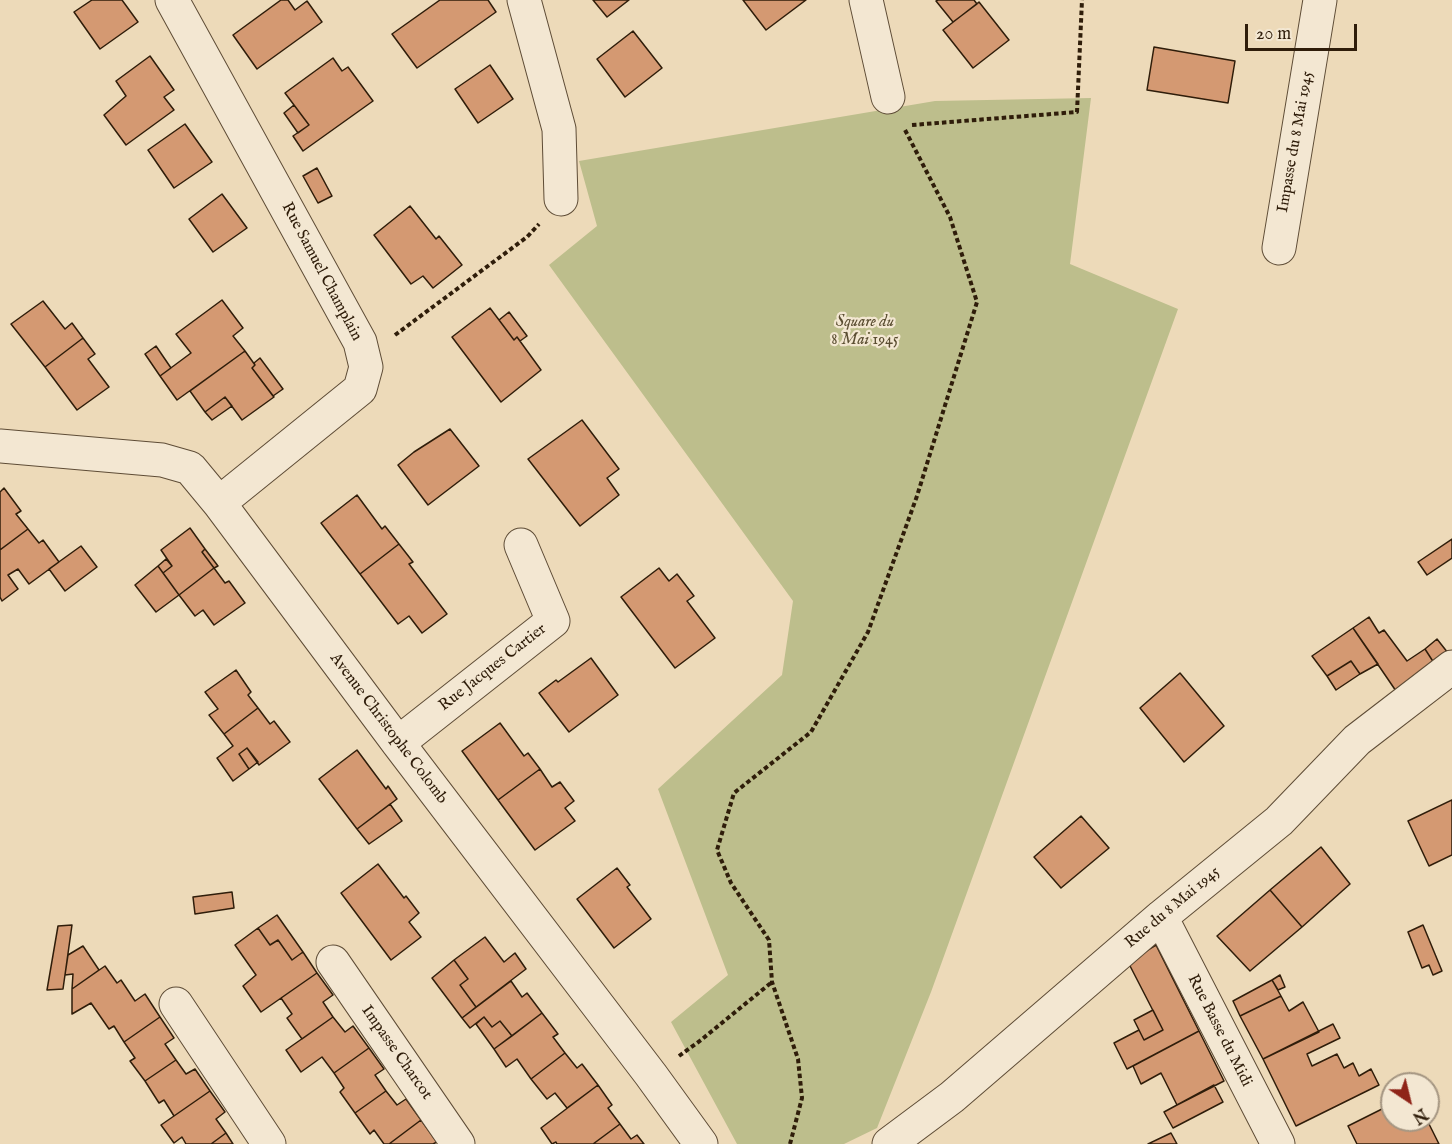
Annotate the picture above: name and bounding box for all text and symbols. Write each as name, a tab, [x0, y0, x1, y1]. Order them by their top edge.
scale bar	[1248, 12, 1360, 50]
text: 20 m	[1256, 23, 1291, 46]
street label: Impasse du 8 Mai 1945	[1274, 70, 1318, 214]
street label: Rue Samuel Champlain	[276, 199, 366, 345]
park label: Square du 8 Mai 1945	[831, 313, 899, 351]
street label: Rue Jacques Cartier	[435, 620, 551, 716]
street label: Avenue Christophe Colomb	[325, 650, 451, 808]
street label: Rue du 8 Mai 1945	[1122, 863, 1224, 953]
street label: Rue Basse du Midi	[1182, 972, 1256, 1090]
street label: Impasse Charcot	[356, 1002, 436, 1104]
north arrow	[1380, 1072, 1440, 1132]
text: N	[1408, 1103, 1431, 1127]

